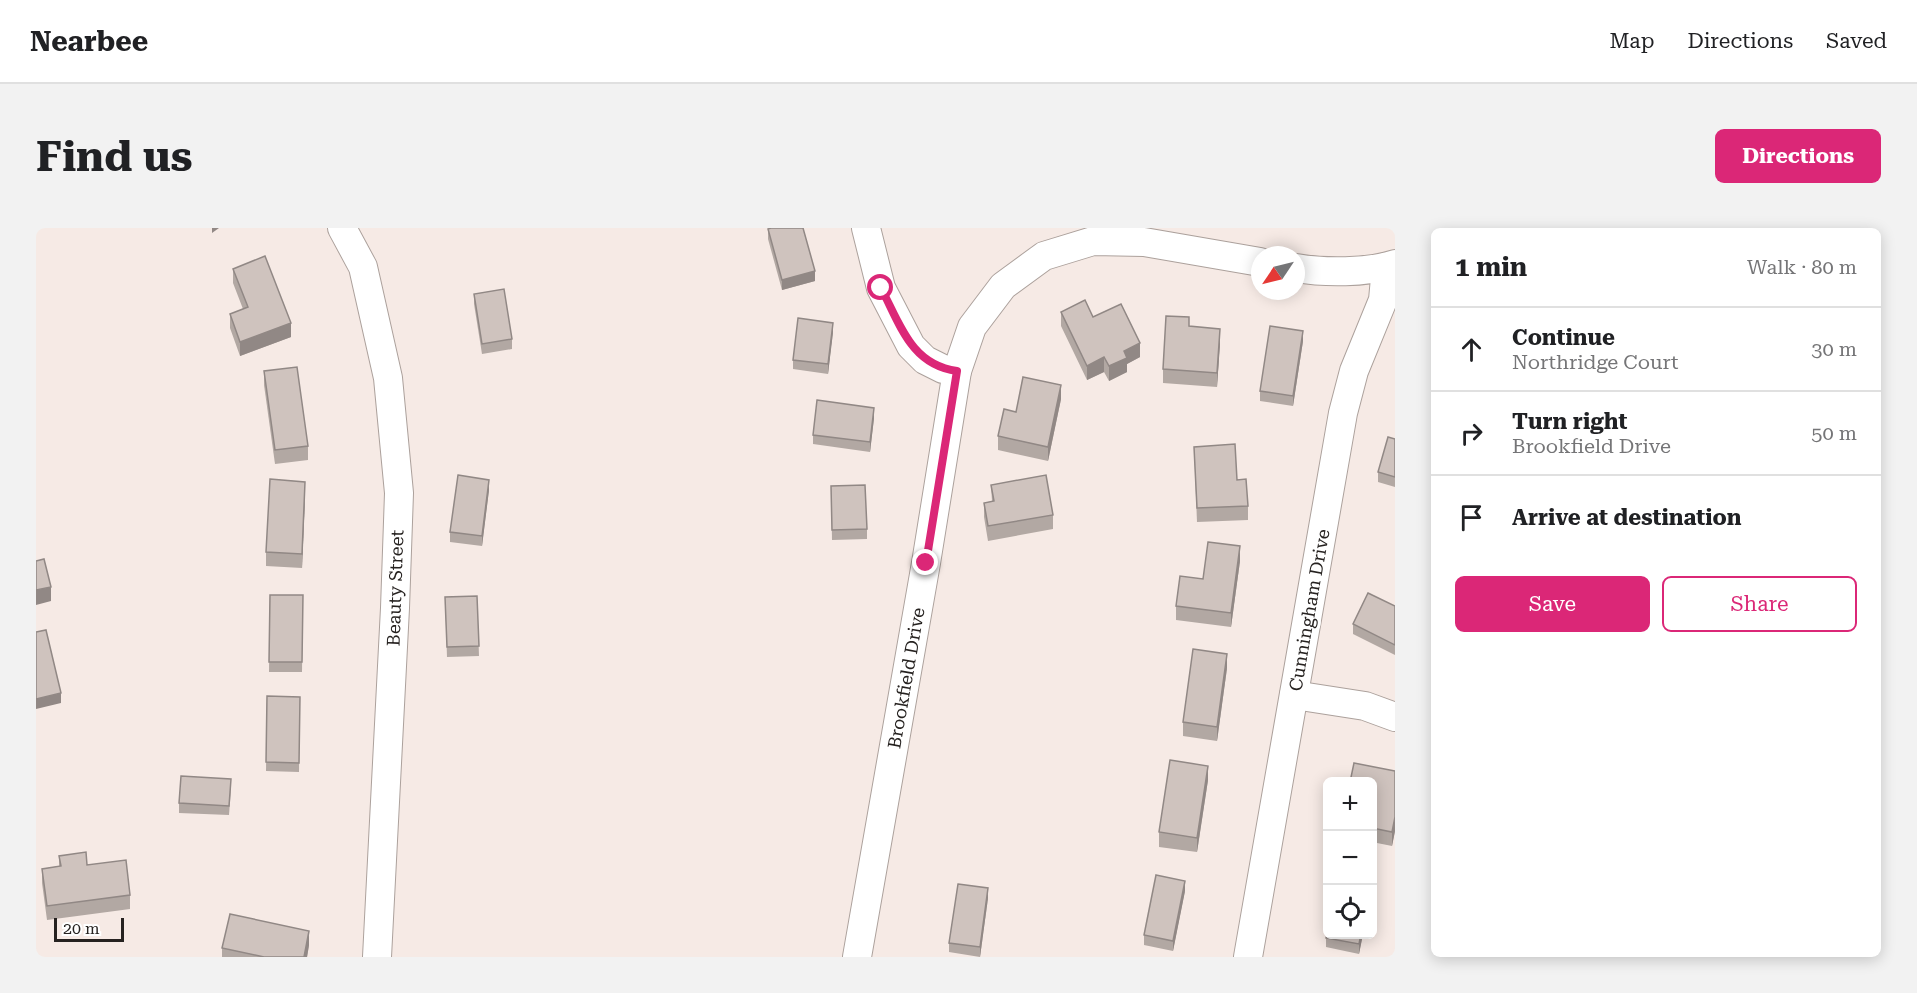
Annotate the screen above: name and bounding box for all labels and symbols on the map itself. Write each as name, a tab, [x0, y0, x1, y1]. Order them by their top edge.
north arrow	[1251, 246, 1305, 300]
route start	[867, 274, 893, 300]
street label: Cunningham Drive	[1284, 527, 1334, 693]
street label: Beauty Street	[382, 529, 408, 647]
route end	[912, 549, 938, 575]
street label: Brookfield Drive	[883, 606, 929, 750]
scale bar	[54, 915, 124, 942]

